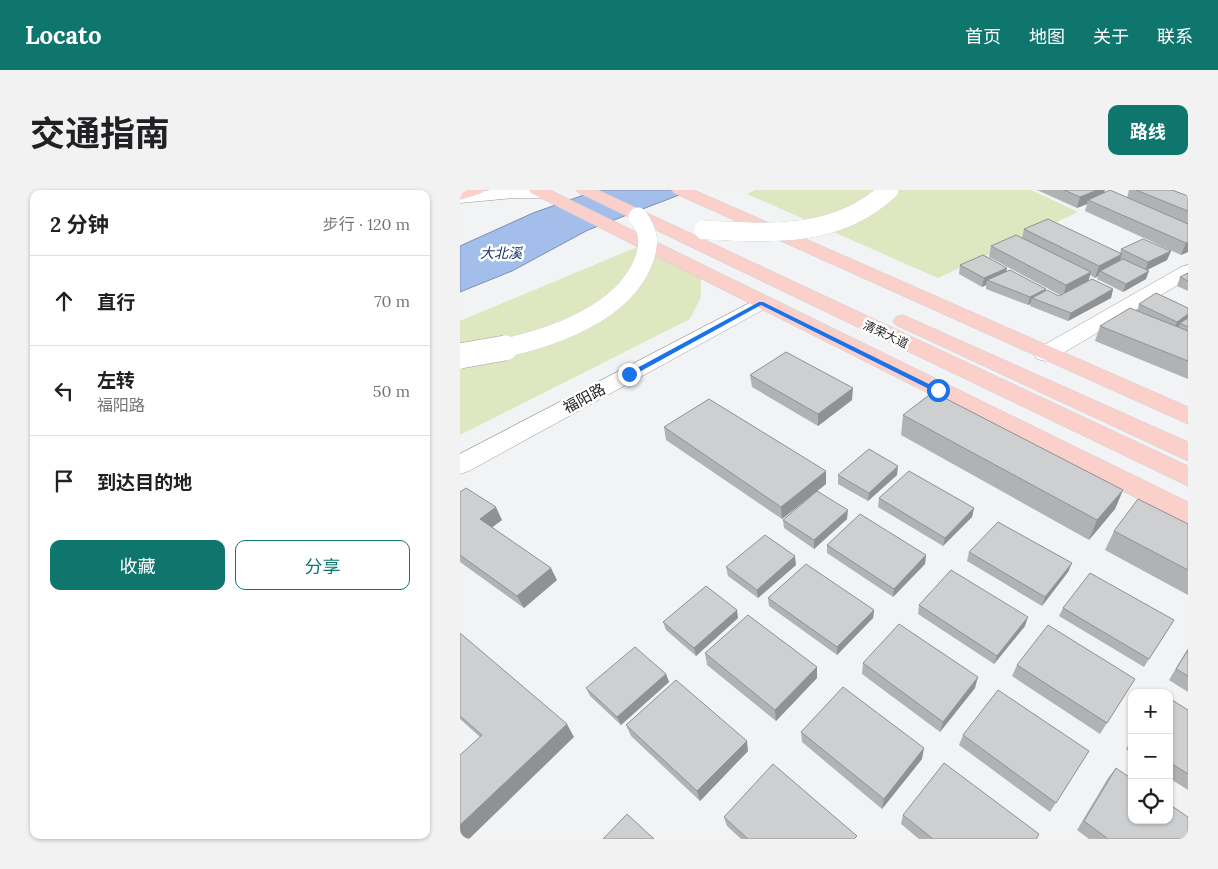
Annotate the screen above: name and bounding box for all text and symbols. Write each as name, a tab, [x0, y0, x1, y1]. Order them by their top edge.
text: Locato	[25, 20, 102, 51]
text: 首页	[965, 25, 1001, 48]
text: 地图	[1029, 25, 1065, 48]
text: 关于	[1093, 25, 1129, 48]
text: 联系	[1157, 25, 1193, 48]
button: 路线	[1108, 105, 1188, 155]
text: 交通指南	[30, 111, 170, 156]
text: 2 分钟	[50, 211, 109, 238]
text: 步行 · 120 m	[323, 214, 410, 234]
water label: 大北溪	[480, 244, 524, 262]
icon: ahead	[50, 287, 78, 315]
text: 直行	[97, 290, 135, 314]
text: 70 m	[374, 291, 410, 311]
street label: 清荣大道	[861, 317, 911, 351]
route end	[618, 363, 641, 386]
text: 左转	[97, 368, 135, 392]
icon: left	[50, 377, 78, 405]
street label: 福阳路	[560, 379, 608, 417]
route start	[927, 379, 950, 402]
text: 50 m	[373, 381, 410, 401]
text: 福阳路	[97, 395, 145, 415]
icon: arrive	[50, 467, 78, 495]
text: 到达目的地	[97, 470, 192, 494]
button: 收藏	[50, 540, 225, 590]
button: 分享	[235, 540, 410, 590]
map controls	[1128, 689, 1173, 824]
button: +	[1128, 689, 1173, 734]
button: −	[1128, 734, 1173, 779]
button: locate	[1128, 779, 1173, 824]

